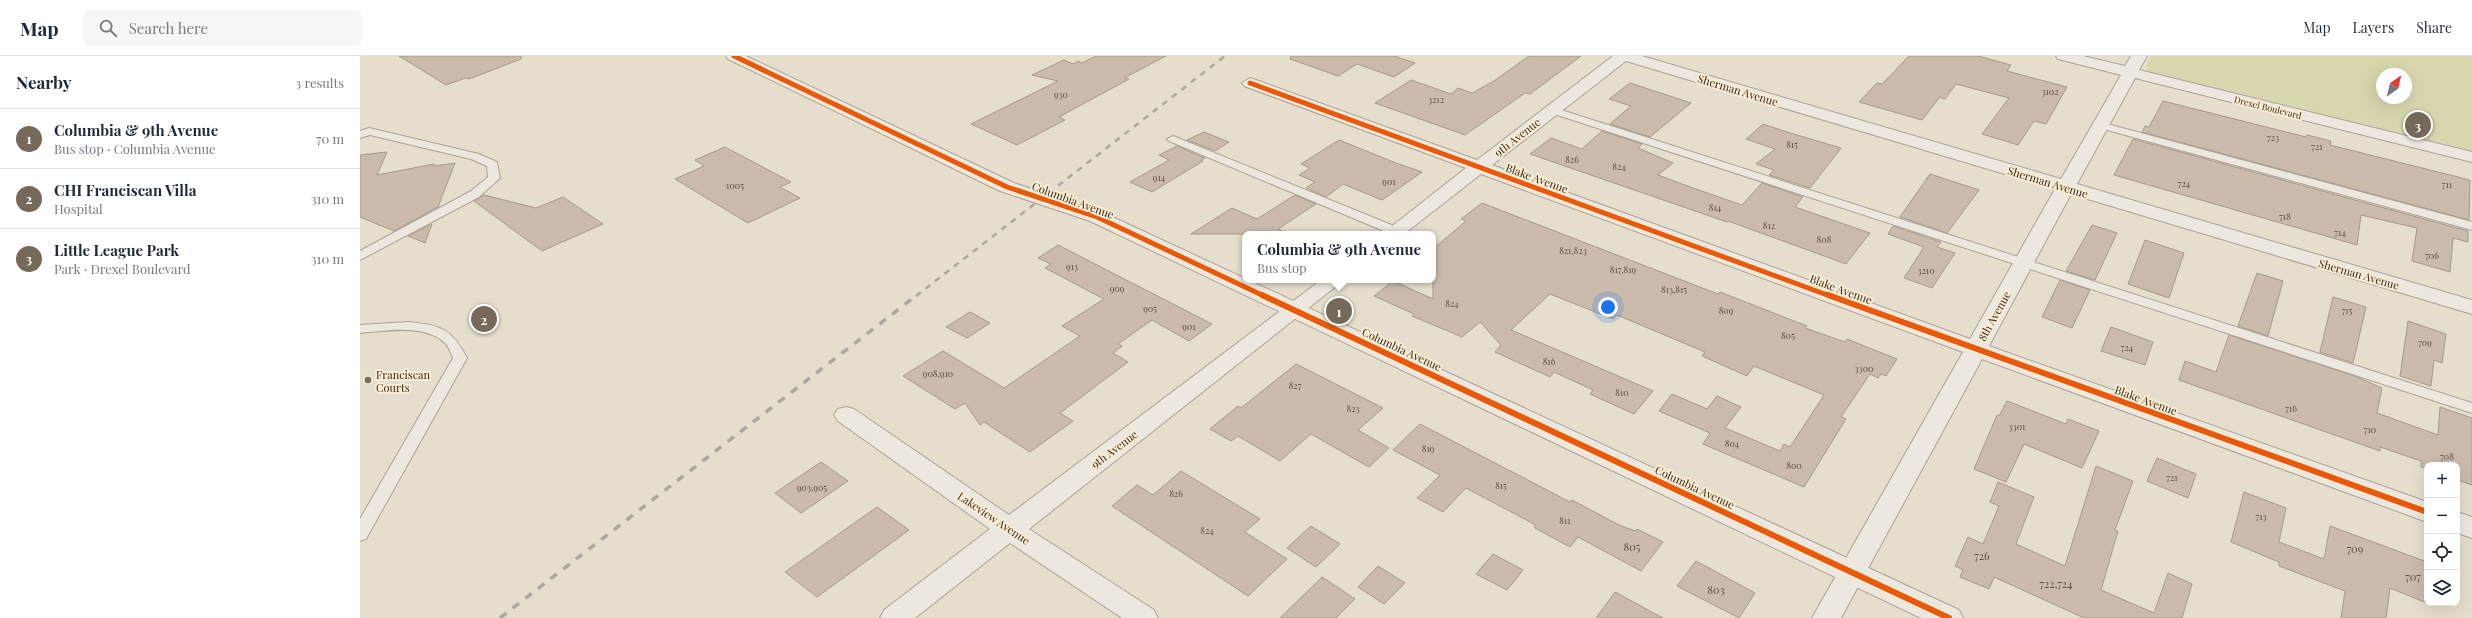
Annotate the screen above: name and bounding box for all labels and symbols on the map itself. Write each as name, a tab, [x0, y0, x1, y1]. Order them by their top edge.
north arrow	[2376, 68, 2412, 104]
street label: Sherman Avenue	[1696, 71, 1780, 109]
house number: 3102	[2041, 85, 2059, 97]
house number: 930	[1054, 88, 1068, 100]
house number: 3212	[1428, 93, 1444, 105]
street label: Drexel Boulevard	[2233, 93, 2304, 121]
pin: 3	[2405, 110, 2431, 140]
street label: 9th Avenue	[1491, 114, 1543, 160]
house number: 723	[2267, 131, 2279, 143]
house number: 815	[1786, 138, 1798, 150]
house number: 721	[2311, 140, 2323, 152]
house number: 826	[1565, 153, 1579, 165]
street label: Blake Avenue	[1504, 160, 1571, 196]
house number: 824	[1612, 160, 1626, 172]
street label: Sherman Avenue	[2006, 163, 2090, 201]
house number: 914	[1153, 171, 1166, 183]
house number: 901	[1382, 175, 1396, 187]
house number: 724	[2178, 177, 2191, 189]
street label: Columbia Avenue	[1030, 178, 1116, 222]
house number: 711	[2442, 178, 2453, 190]
house number: 1005	[726, 179, 744, 191]
house number: 814	[1709, 201, 1722, 213]
house number: 718	[2279, 210, 2291, 222]
house number: 812	[1763, 219, 1775, 231]
house number: 714	[2334, 226, 2346, 238]
house number: 808	[1817, 233, 1832, 245]
house number: 821,823	[1559, 244, 1587, 256]
house number: 706	[2425, 249, 2439, 261]
street label: Sherman Avenue	[2317, 255, 2402, 293]
house number: 913	[1066, 260, 1078, 272]
house number: 817,819	[1610, 263, 1637, 275]
house number: 3210	[1917, 264, 1935, 276]
street label: Blake Avenue	[1808, 271, 1875, 307]
house number: 909	[1110, 282, 1125, 294]
house number: 813,815	[1661, 283, 1687, 295]
street label: 8th Avenue	[1974, 288, 2014, 344]
pin: 1	[1326, 296, 1352, 326]
house number: 824	[1445, 297, 1459, 309]
your location	[1598, 297, 1618, 317]
house number: 905	[1143, 302, 1157, 314]
pin: 2	[471, 304, 497, 334]
house number: 809	[1719, 304, 1734, 316]
house number: 715	[2342, 304, 2353, 316]
house number: 901	[1182, 320, 1196, 332]
street label: Columbia Avenue	[1360, 324, 1445, 374]
house number: 805	[1781, 329, 1795, 341]
house number: 709	[2418, 336, 2432, 348]
house number: 724	[2121, 341, 2134, 353]
house number: 816	[1543, 355, 1556, 367]
house number: 3300	[1855, 362, 1873, 374]
place label: Franciscan Courts	[376, 367, 431, 395]
house number: 908,910	[923, 367, 953, 379]
marker: Franciscan Courts	[363, 375, 373, 385]
house number: 827	[1289, 379, 1302, 391]
street label: Blake Avenue	[2113, 382, 2180, 418]
house number: 810	[1615, 386, 1629, 398]
house number: 823	[1346, 402, 1360, 414]
house number: 716	[2285, 402, 2297, 414]
house number: 3301	[2009, 420, 2026, 432]
house number: 710	[2364, 423, 2376, 435]
street label: 9th Avenue	[1088, 426, 1141, 471]
house number: 804	[1725, 437, 1740, 449]
house number: 819	[1422, 442, 1435, 454]
house number: 708	[2440, 450, 2454, 462]
house number: 800	[1786, 459, 1802, 471]
street label: Columbia Avenue	[1653, 462, 1738, 512]
house number: 721	[2166, 471, 2178, 483]
house number: 815	[1495, 479, 1507, 491]
house number: 903,905	[797, 481, 827, 493]
house number: 826	[1169, 487, 1183, 499]
street label: Lakeview Avenue	[955, 488, 1033, 548]
house number: 713	[2256, 510, 2266, 522]
house number: 811	[1559, 514, 1571, 526]
house number: 824	[1200, 524, 1214, 536]
house number: 805	[1624, 539, 1641, 554]
house number: 709	[2347, 541, 2364, 556]
house number: 726	[1974, 548, 1990, 563]
house number: 707	[2405, 569, 2421, 584]
house number: 722,724	[2039, 576, 2073, 591]
house number: 803	[1707, 582, 1725, 597]

